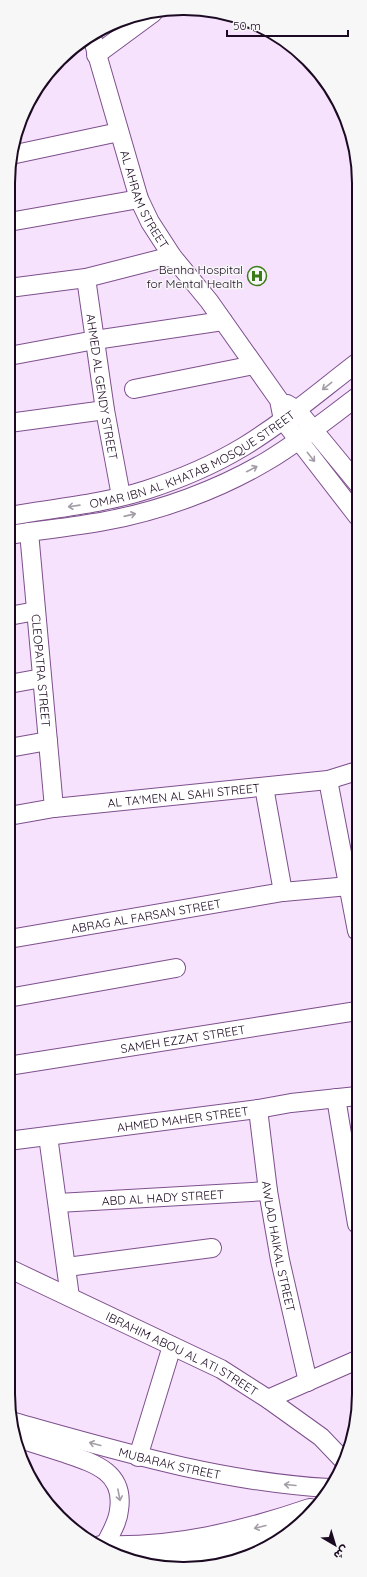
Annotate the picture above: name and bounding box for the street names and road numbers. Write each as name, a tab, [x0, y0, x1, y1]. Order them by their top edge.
street label: AL AHRAM STREET	[118, 148, 172, 251]
street label: AHMED AL GENDY STREET	[84, 313, 122, 461]
street label: OMAR IBN AL KHATAB MOSQUE STREET	[88, 407, 297, 511]
street label: CLEOPATRA STREET	[29, 613, 54, 728]
street label: AL TA'MEN AL SAHI STREET	[107, 780, 260, 810]
street label: ABRAG AL FARSAN STREET	[70, 895, 222, 936]
street label: SAMEH EZZAT STREET	[119, 1021, 246, 1056]
street label: AHMED MAHER STREET	[116, 1103, 249, 1135]
street label: AWLAD HAIKAL STREET	[259, 1180, 299, 1313]
street label: ABD AL HADY STREET	[101, 1186, 224, 1208]
street label: IBRAHIM ABOU AL ATI STREET	[104, 1308, 261, 1398]
street label: MUBARAK STREET	[117, 1444, 222, 1482]

